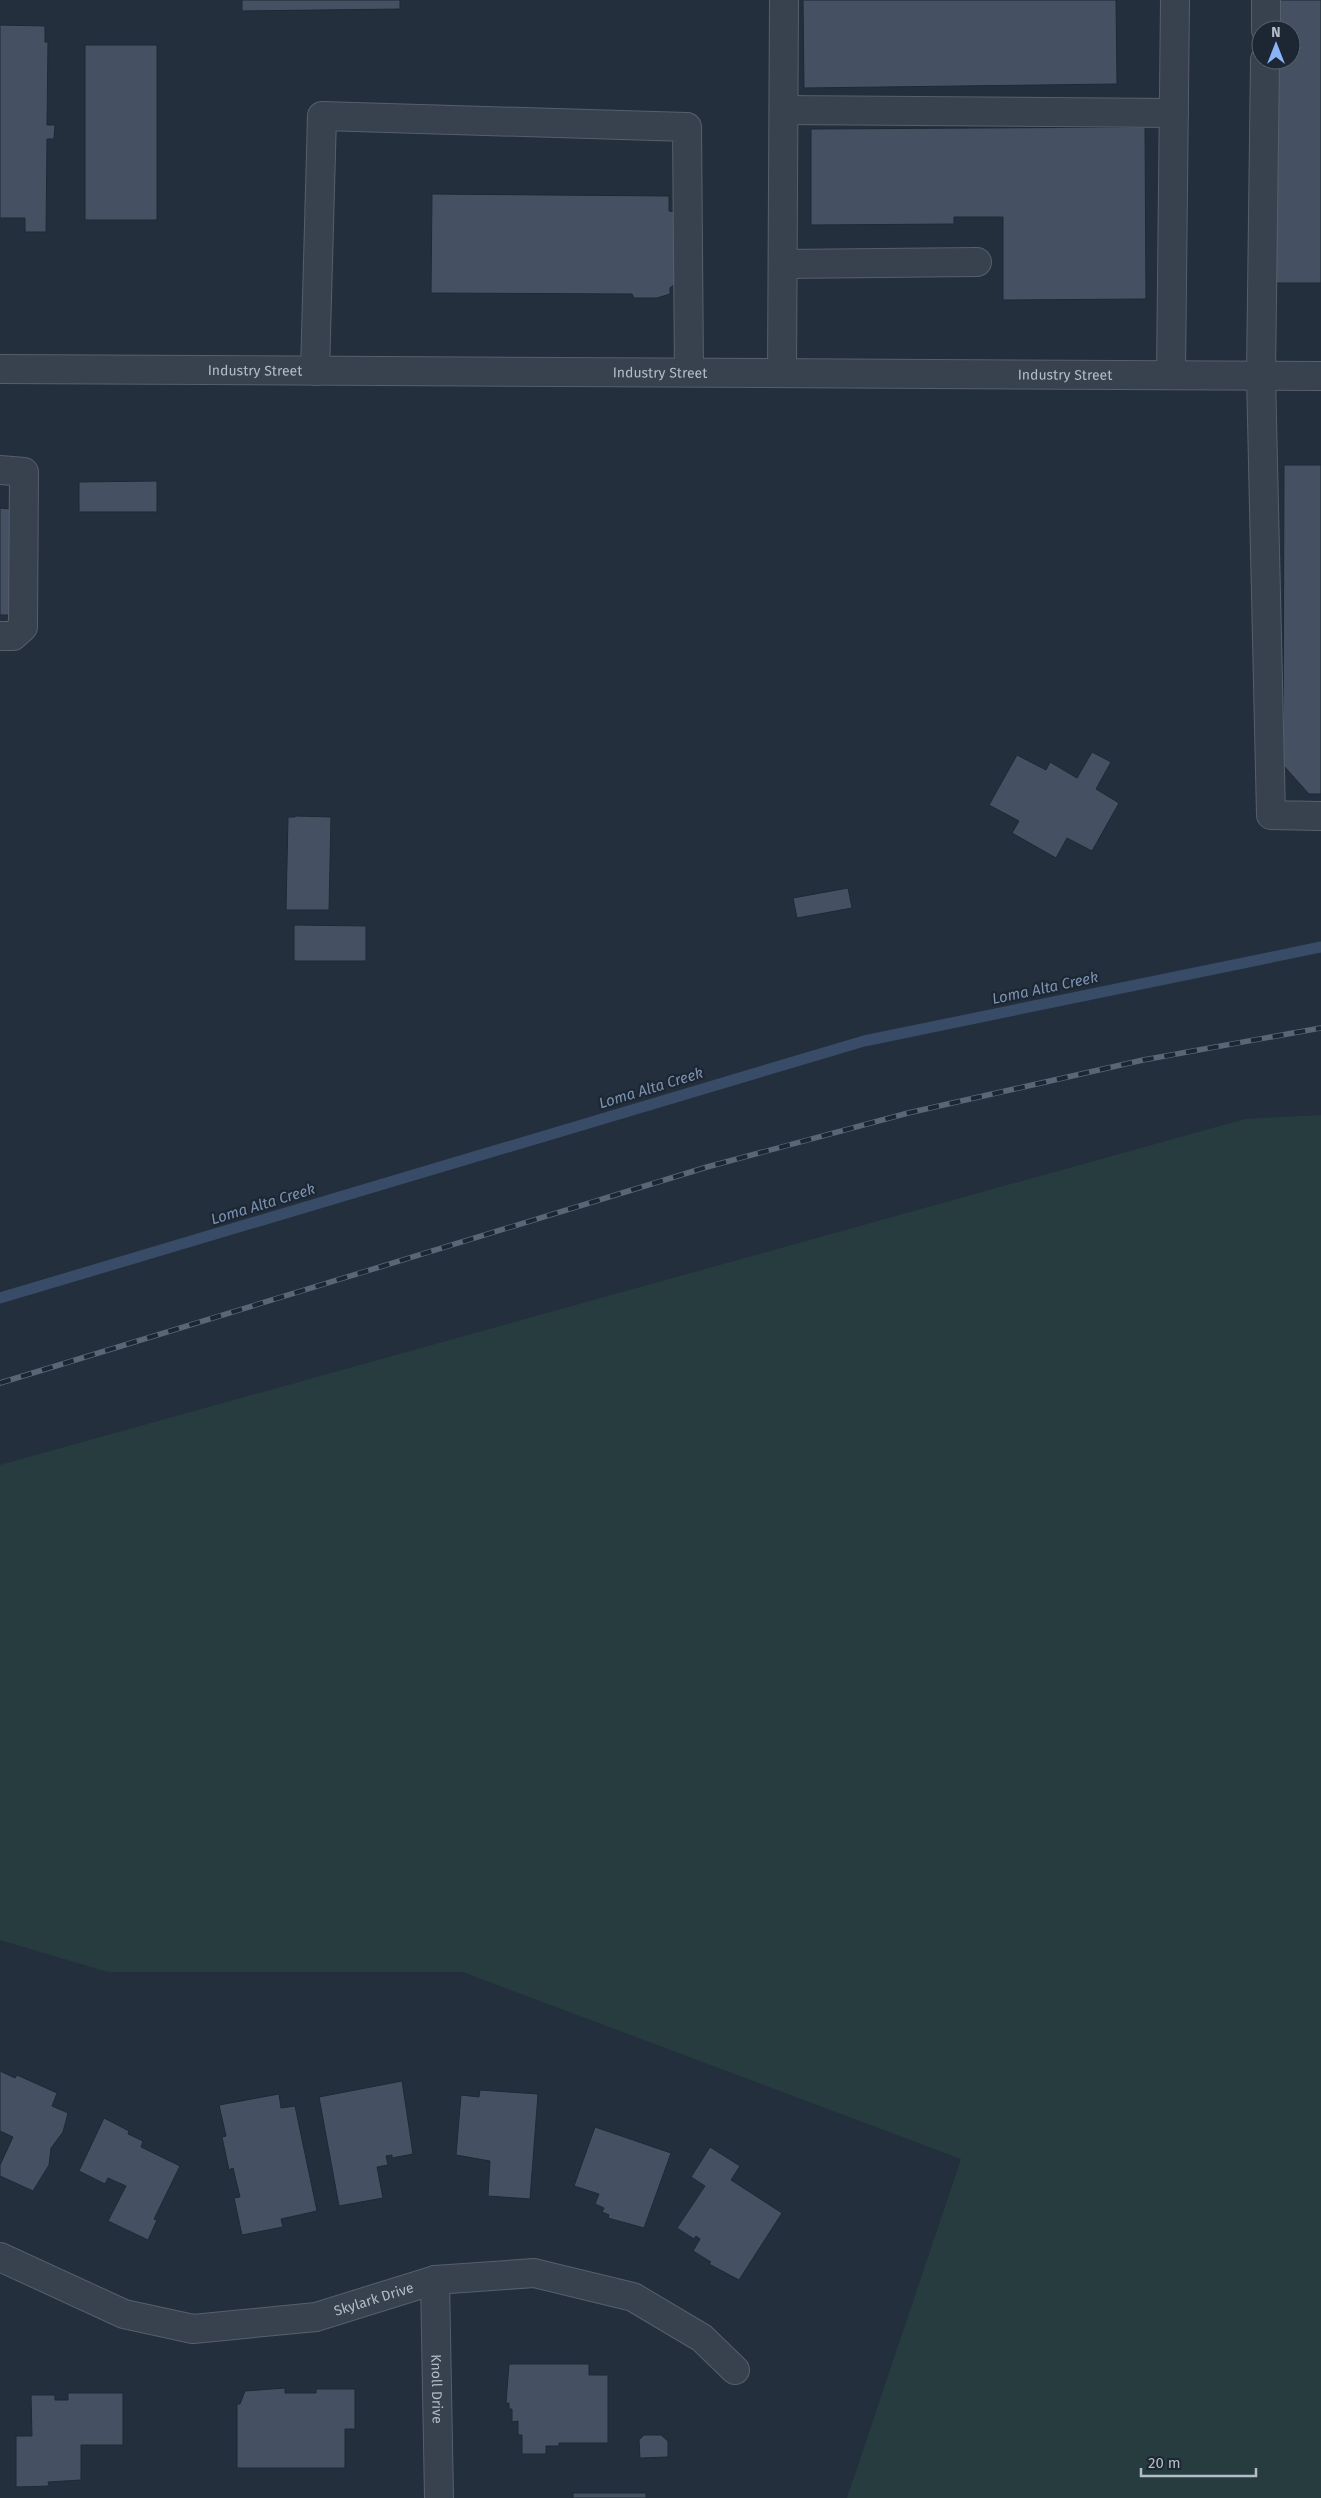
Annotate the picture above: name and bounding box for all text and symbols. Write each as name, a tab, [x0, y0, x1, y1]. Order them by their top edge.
north arrow	[1251, 20, 1301, 70]
text: N	[1271, 24, 1281, 41]
street label: Industry Street	[208, 362, 303, 380]
street label: Industry Street	[613, 364, 708, 382]
street label: Industry Street	[1018, 366, 1113, 384]
water label: Loma Alta Creek	[990, 968, 1100, 1008]
water label: Loma Alta Creek	[597, 1064, 705, 1112]
water label: Loma Alta Creek	[209, 1180, 317, 1228]
street label: Skylark Drive	[332, 2279, 416, 2320]
street label: Knoll Drive	[427, 2354, 446, 2424]
scale bar	[1141, 2446, 1256, 2478]
text: 20 m	[1148, 2454, 1181, 2472]

